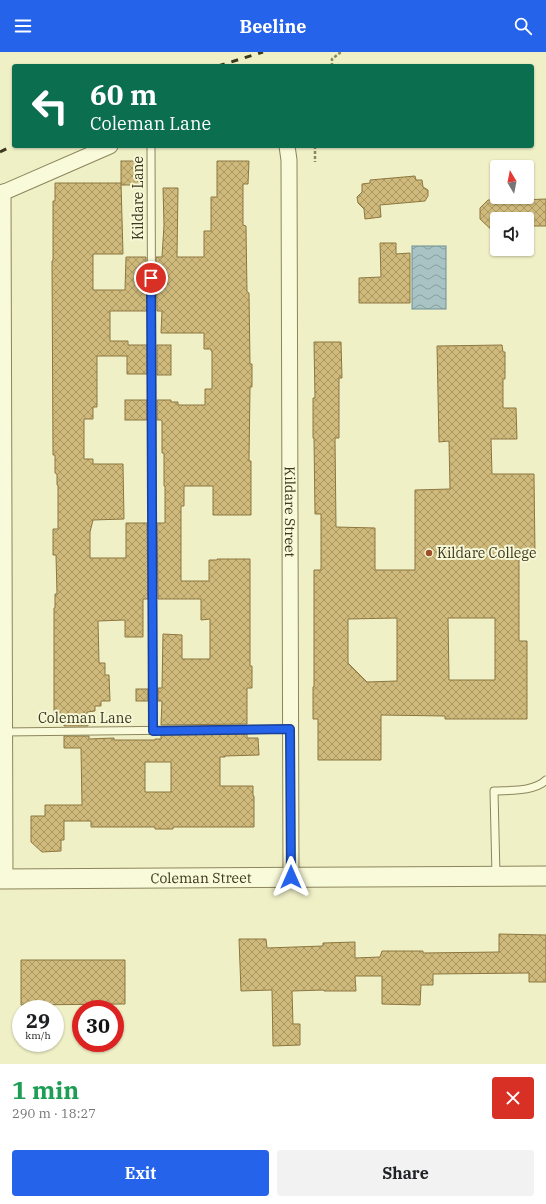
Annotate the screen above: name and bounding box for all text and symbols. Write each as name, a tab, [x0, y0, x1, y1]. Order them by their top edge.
icon: menu	[12, 15, 34, 37]
text: Beeline	[239, 15, 307, 38]
icon: search	[512, 15, 534, 37]
text: 60 m	[90, 76, 157, 113]
icon: left	[24, 80, 76, 132]
text: Coleman Lane	[90, 112, 211, 135]
street label: Kildare Lane	[129, 156, 147, 240]
north arrow	[490, 160, 534, 204]
map controls	[490, 160, 534, 256]
button: sound	[490, 212, 534, 256]
pin	[134, 261, 168, 295]
icon: arrive	[140, 267, 162, 289]
street label: Kildare Street	[281, 466, 299, 557]
place label: Kildare College	[437, 544, 536, 562]
marker: Kildare College	[424, 548, 434, 558]
street label: Coleman Lane	[38, 709, 132, 727]
position arrow	[270, 856, 312, 898]
street label: Coleman Street	[150, 869, 252, 887]
speed limit sign: 30	[72, 1000, 124, 1052]
text: 29	[26, 1007, 50, 1034]
text: km/h	[25, 1029, 51, 1042]
text: 1 min	[12, 1074, 79, 1106]
button: close	[492, 1077, 534, 1119]
text: 290 m · 18:27	[12, 1105, 96, 1122]
button: Exit	[12, 1150, 269, 1196]
button: Share	[277, 1150, 534, 1196]

